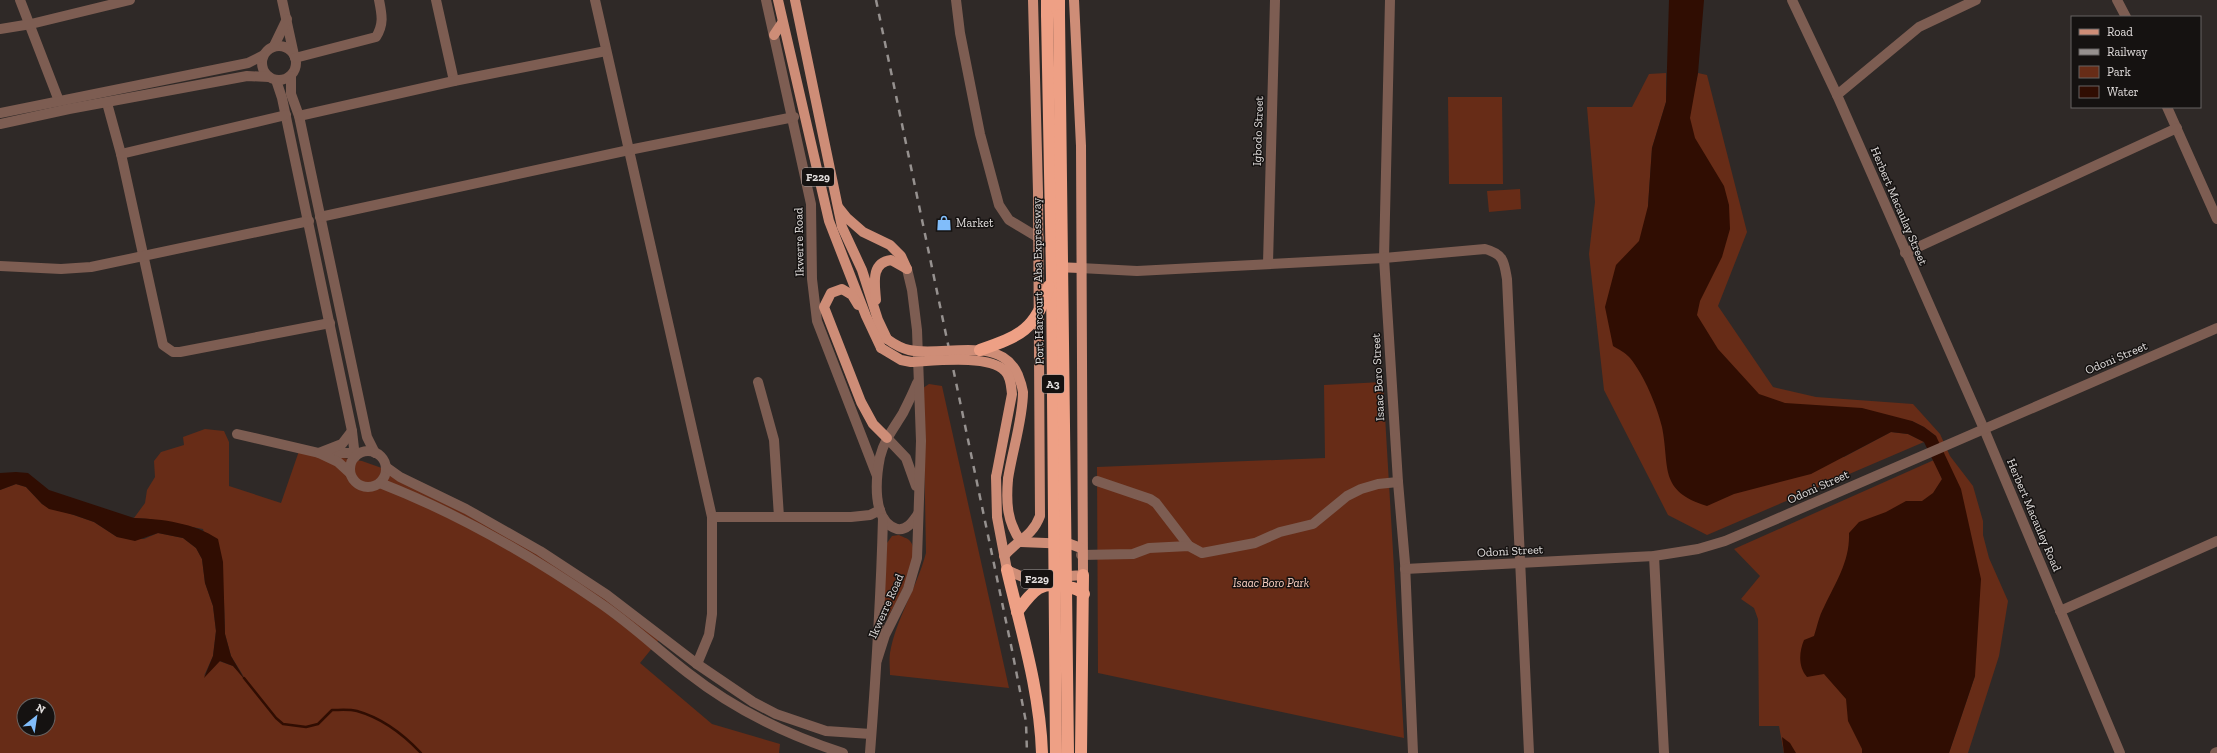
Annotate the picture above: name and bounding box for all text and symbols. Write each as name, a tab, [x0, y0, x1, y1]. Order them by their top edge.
legend	[2071, 16, 2201, 108]
text: Road	[2107, 25, 2133, 39]
text: Railway	[2107, 45, 2148, 59]
text: Park	[2107, 65, 2132, 79]
text: Water	[2107, 85, 2139, 99]
street label: Igbodo Street	[1250, 95, 1266, 166]
street label: Herbert Macaulay Street	[1868, 145, 1930, 268]
road number: F229	[802, 168, 834, 186]
street label: Port Harcourt - Aba Expressway	[1030, 197, 1046, 364]
street label: Ikwerre Road	[791, 207, 807, 277]
shop icon: Market	[935, 214, 953, 232]
place label: Market	[956, 216, 994, 230]
street label: Isaac Boro Street	[1369, 332, 1387, 421]
street label: Odoni Street	[2083, 338, 2150, 377]
road number: A3	[1042, 375, 1064, 393]
street label: Herbert Macauley Road	[2004, 457, 2064, 574]
street label: Odoni Street	[1785, 467, 1852, 507]
street label: Odoni Street	[1477, 542, 1544, 560]
road number: F229	[1021, 570, 1053, 588]
street label: Ikwerre Road	[866, 571, 907, 640]
park label: Isaac Boro Park	[1233, 576, 1310, 590]
north arrow	[16, 697, 56, 737]
text: N	[34, 701, 48, 717]

